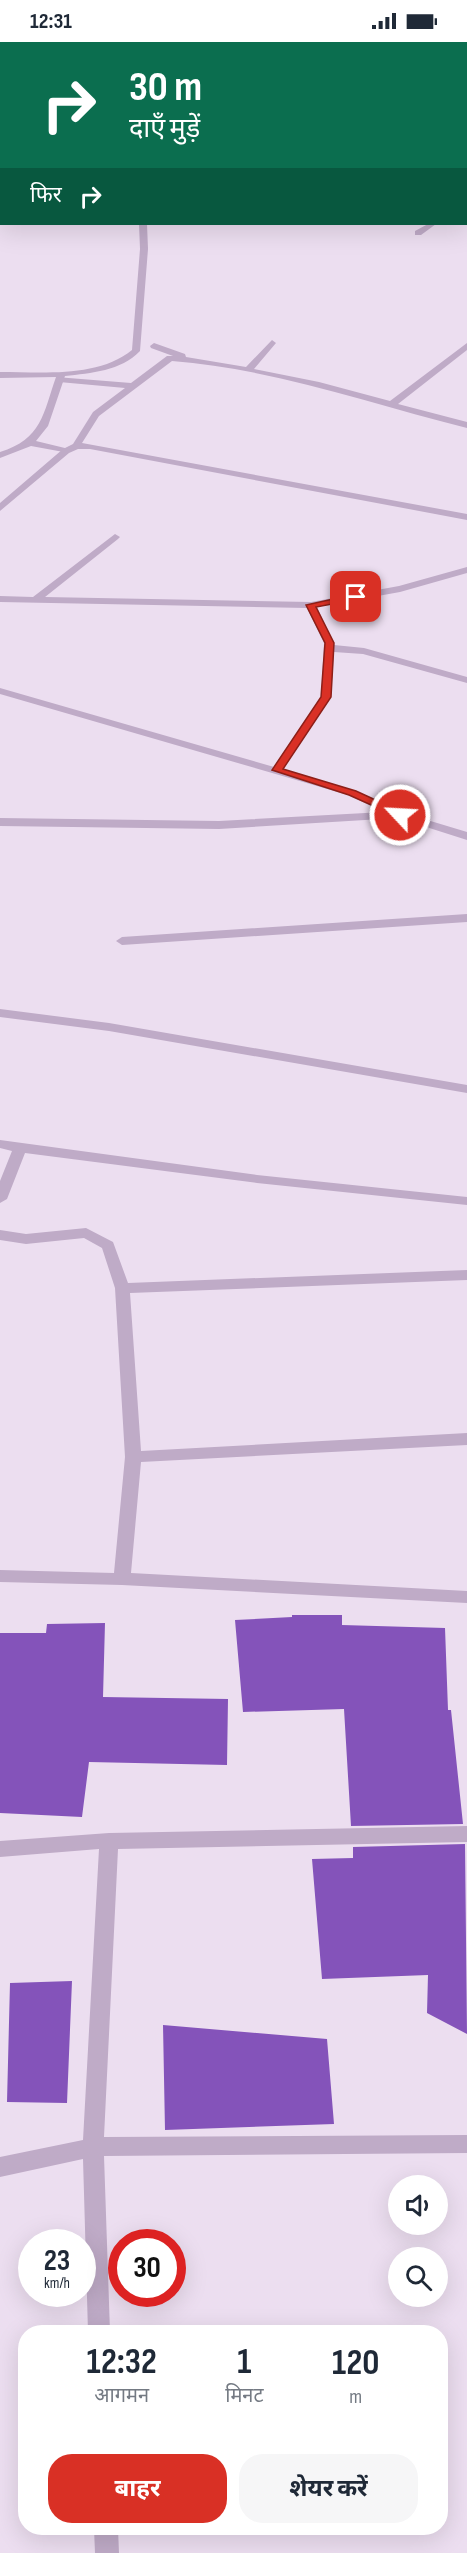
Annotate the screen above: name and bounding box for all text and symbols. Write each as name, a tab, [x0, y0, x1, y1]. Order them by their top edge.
text: 12:31	[30, 8, 72, 35]
text: 30 m	[129, 62, 202, 113]
icon: right	[30, 66, 108, 144]
text: दाएँ मुड़ें	[129, 113, 200, 145]
icon: right	[74, 180, 107, 213]
text: फिर	[30, 182, 62, 209]
pin	[330, 571, 381, 622]
icon: arrive	[339, 580, 372, 613]
position arrow	[368, 783, 432, 847]
map controls	[388, 2175, 448, 2307]
button: sound	[388, 2175, 448, 2235]
speed limit sign: 30	[108, 2229, 186, 2307]
text: 23	[44, 2243, 70, 2279]
button: search	[388, 2247, 448, 2307]
text: km/h	[44, 2274, 70, 2293]
text: 12:32	[86, 2341, 157, 2384]
text: 1	[237, 2341, 251, 2384]
text: 120	[332, 2342, 379, 2385]
text: आगमन	[94, 2384, 149, 2408]
text: मिनट	[225, 2384, 264, 2408]
text: m	[349, 2385, 362, 2409]
button: बाहर	[48, 2454, 227, 2523]
button: शेयर करें	[239, 2454, 418, 2523]

